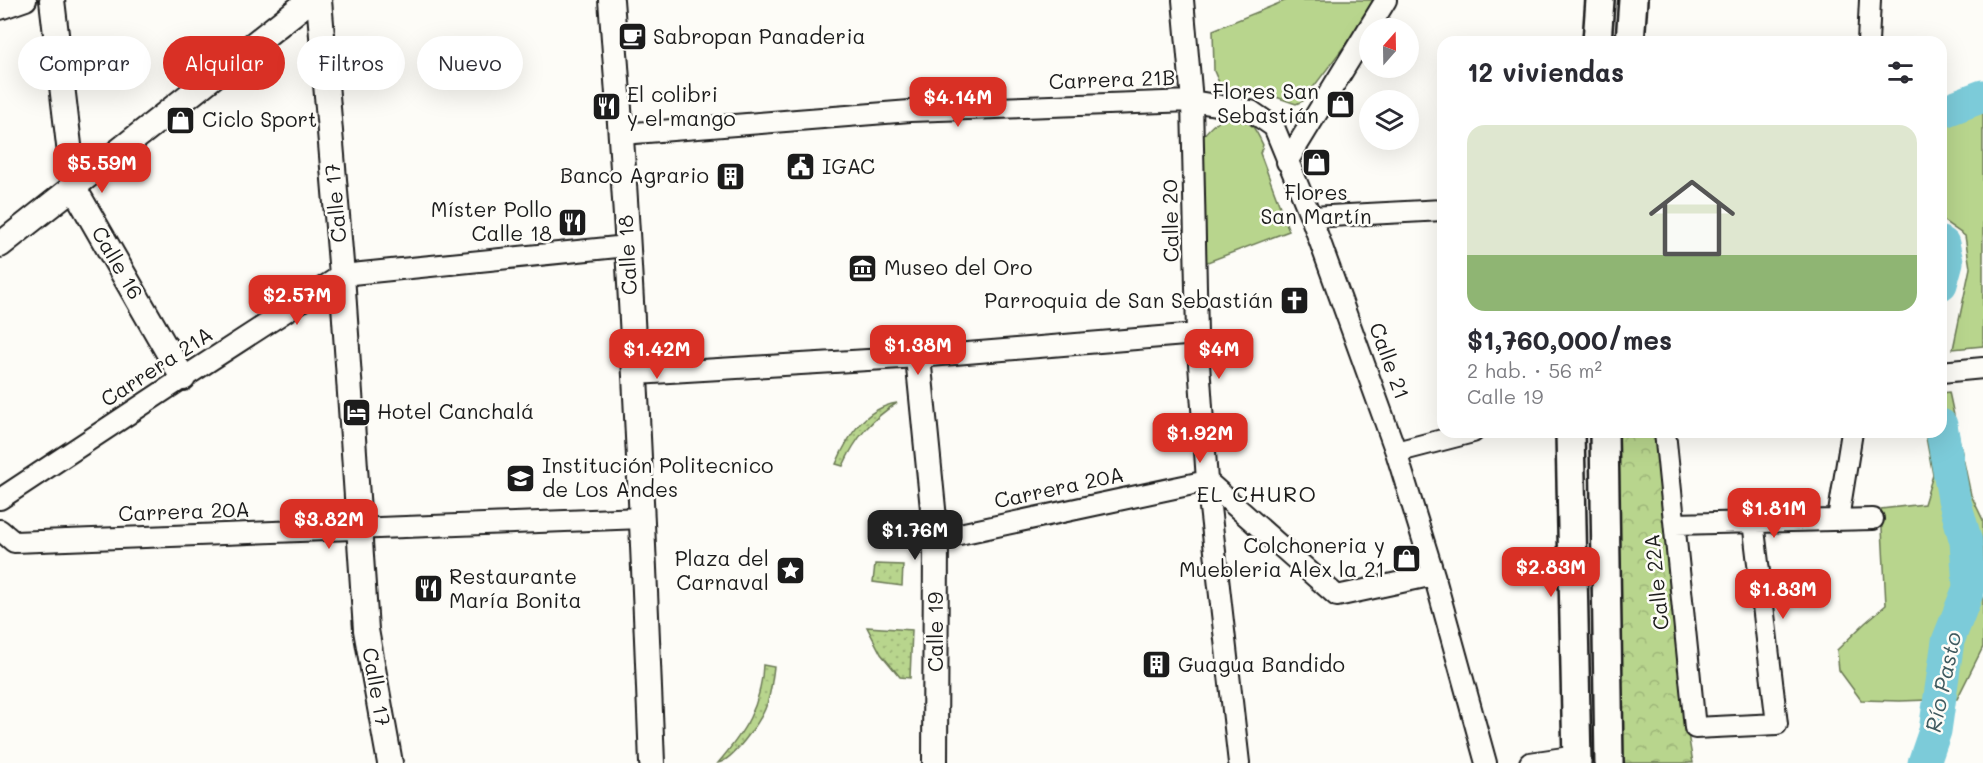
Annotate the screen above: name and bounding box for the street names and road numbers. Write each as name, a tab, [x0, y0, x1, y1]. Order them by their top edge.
street label: Carrera 21B	[1048, 63, 1176, 94]
street label: Calle 17	[318, 162, 351, 244]
street label: Calle 20	[1155, 179, 1184, 263]
street label: Calle 18	[611, 214, 642, 296]
street label: Calle 16	[87, 221, 150, 304]
street label: Calle 21	[1364, 319, 1417, 402]
street label: Carrera 21A	[95, 320, 217, 412]
street label: Carrera 20A	[991, 460, 1126, 513]
street label: Carrera 20A	[118, 495, 250, 526]
street label: Calle 22A	[1637, 533, 1674, 631]
street label: Calle 19	[921, 592, 948, 672]
street label: Calle 17	[357, 645, 398, 728]

